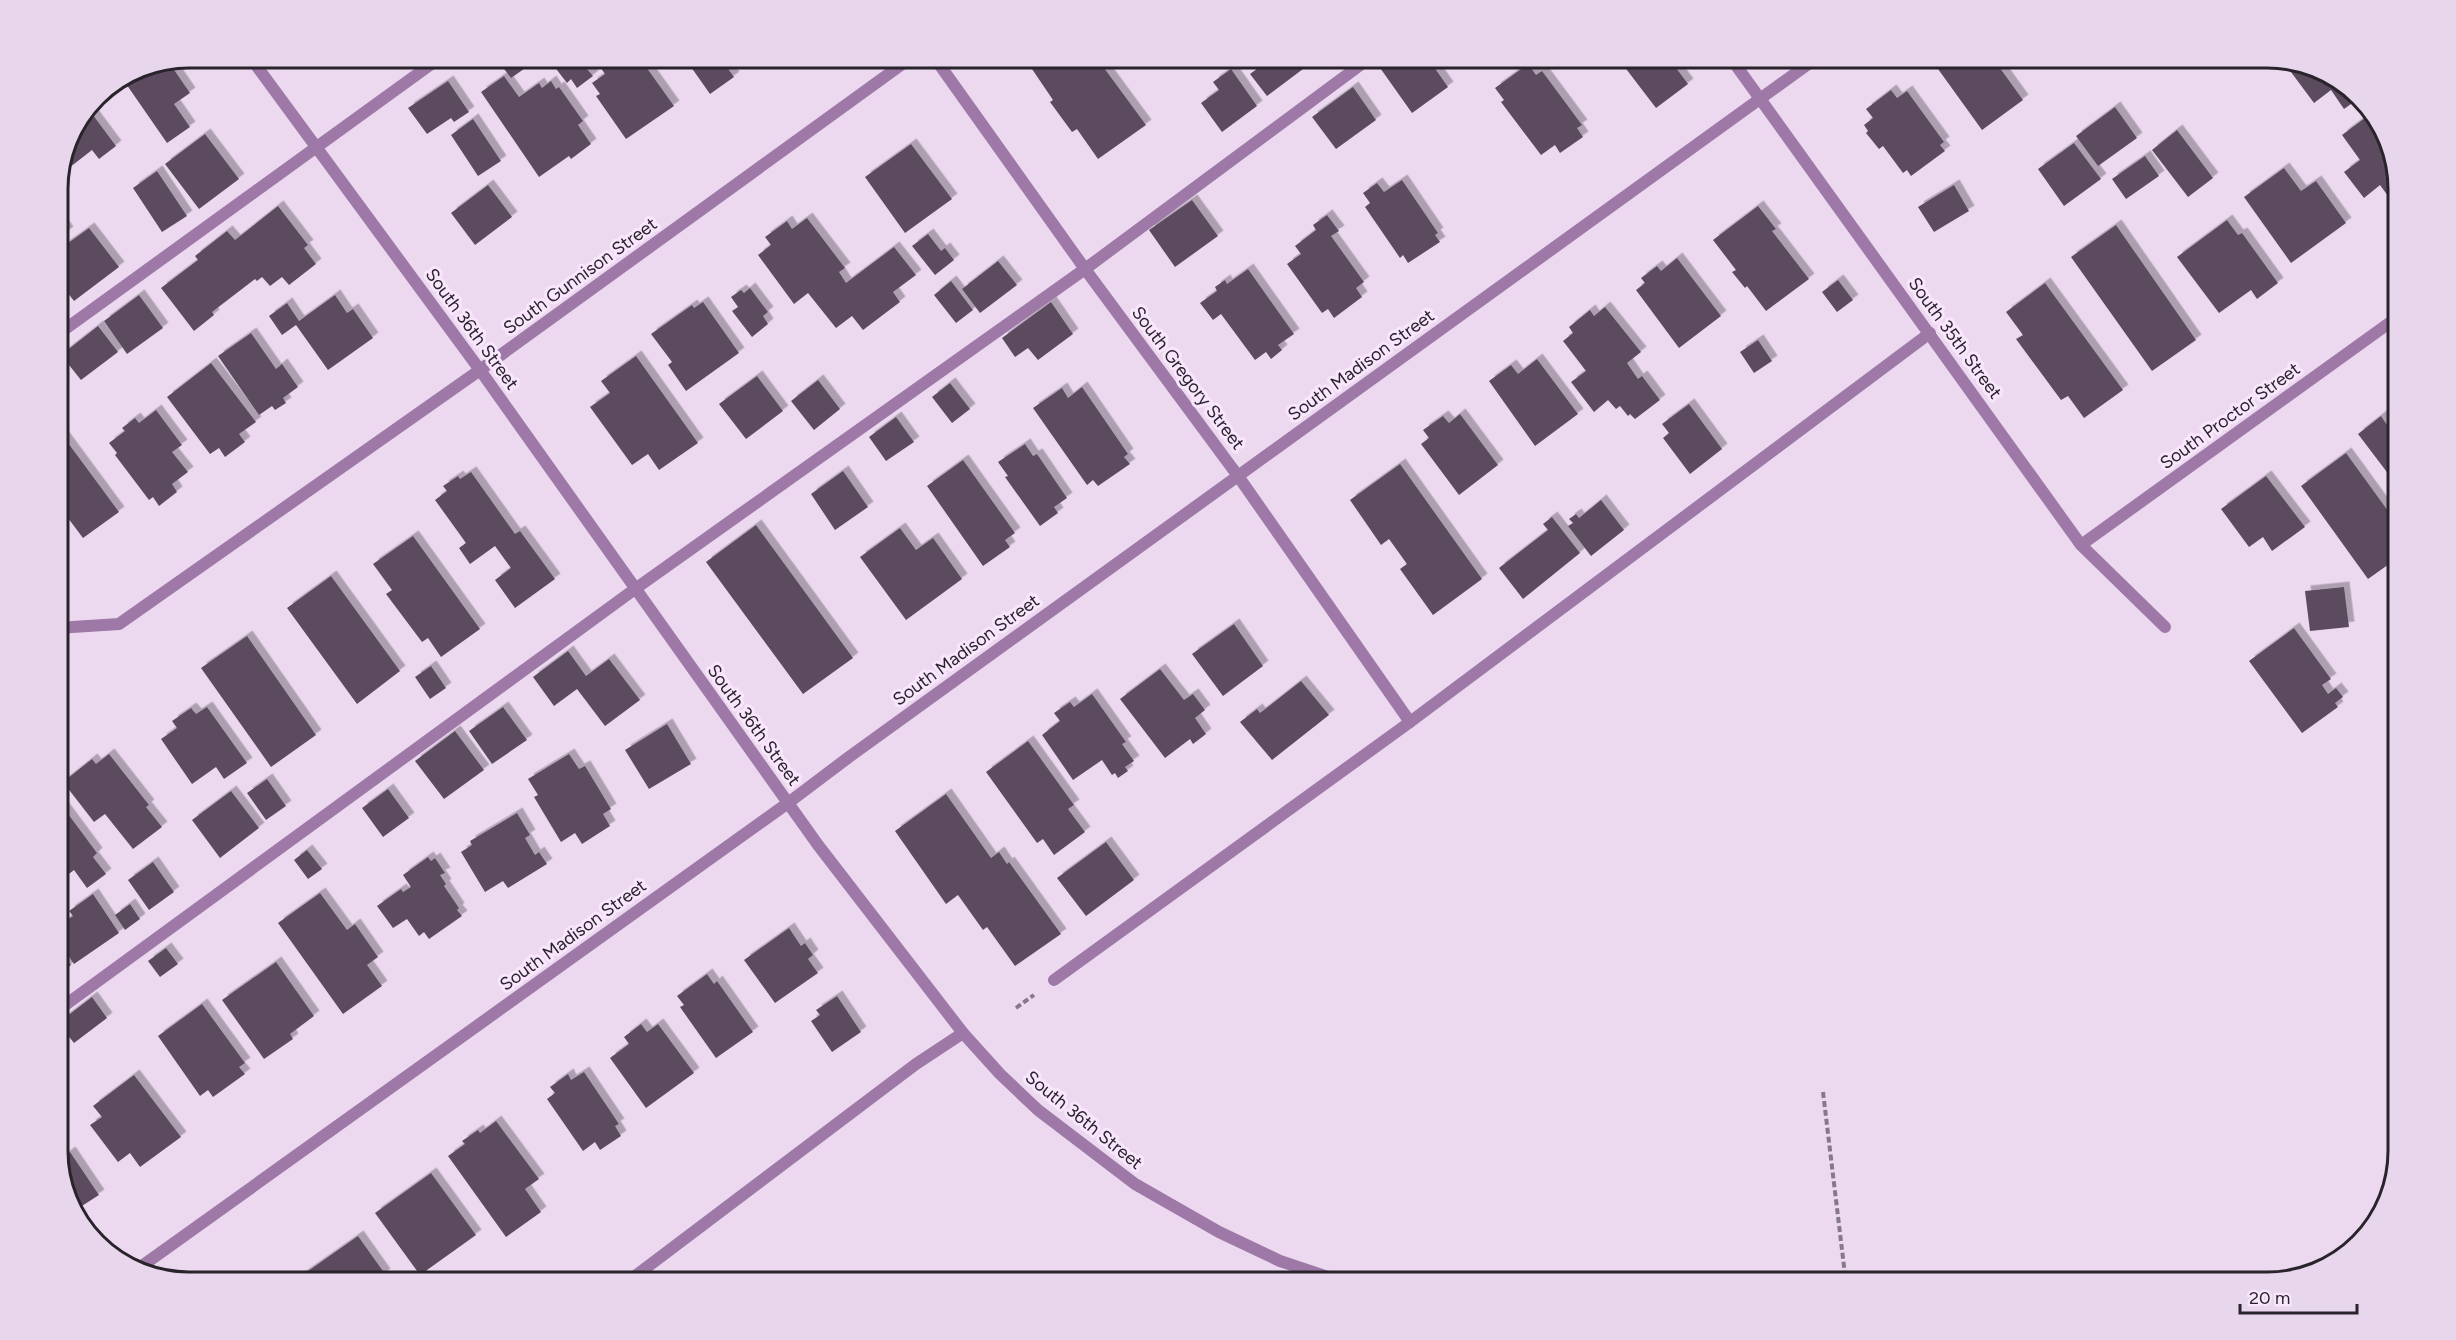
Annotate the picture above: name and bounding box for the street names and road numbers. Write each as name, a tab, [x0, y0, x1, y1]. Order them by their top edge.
street label: South Gunnison Street	[499, 213, 661, 339]
street label: South 36th Street	[421, 264, 523, 394]
street label: South 35th Street	[1904, 273, 2007, 403]
street label: South Gregory Street	[1127, 302, 1249, 454]
street label: South Madison Street	[1283, 304, 1439, 426]
street label: South Proctor Street	[2156, 358, 2304, 474]
street label: South Madison Street	[888, 589, 1044, 711]
street label: South 36th Street	[703, 660, 805, 790]
street label: South Madison Street	[495, 874, 651, 996]
street label: South 36th Street	[1021, 1066, 1147, 1174]

